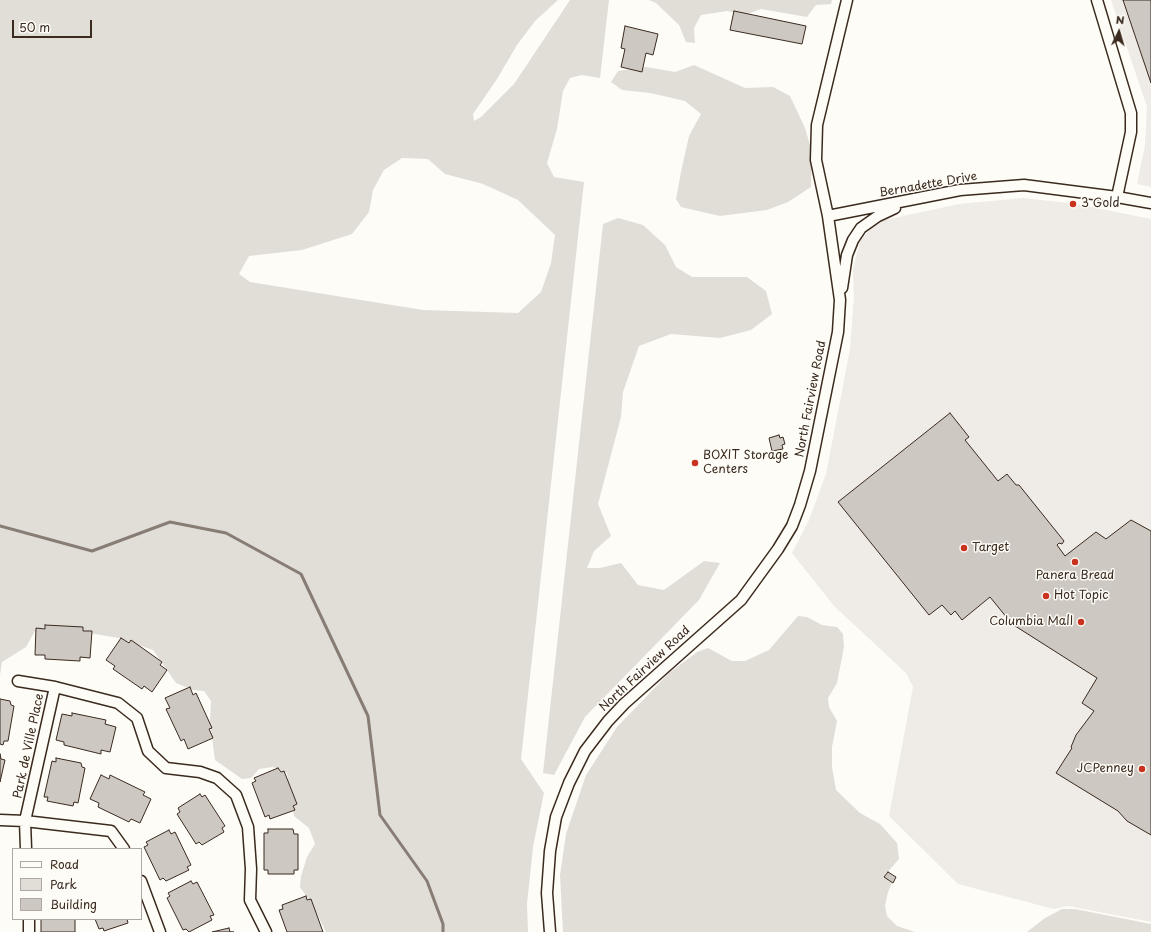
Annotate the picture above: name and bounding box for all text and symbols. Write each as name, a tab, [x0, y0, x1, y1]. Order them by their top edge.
text: N	[1115, 11, 1125, 28]
scale bar	[14, 12, 94, 38]
north arrow	[1099, 12, 1139, 52]
text: 50 m	[19, 18, 50, 36]
street label: Bernadette Drive	[878, 169, 978, 201]
place label: 3 Gold	[1081, 197, 1119, 211]
marker: 3 Gold	[1068, 199, 1078, 209]
street label: North Fairview Road	[793, 339, 829, 459]
place label: BOXIT Storage Centers	[703, 449, 788, 477]
marker: BOXIT Storage Centers	[690, 458, 700, 468]
place label: Target	[972, 541, 1009, 555]
marker: Target	[959, 543, 969, 553]
marker: Panera Bread	[1070, 557, 1080, 567]
place label: Panera Bread	[1036, 569, 1114, 583]
place label: Hot Topic	[1054, 589, 1109, 603]
marker: Hot Topic	[1041, 591, 1051, 601]
place label: Columbia Mall	[989, 615, 1073, 629]
marker: Columbia Mall	[1076, 617, 1086, 627]
street label: North Fairview Road	[597, 623, 693, 715]
street label: Park de Ville Place	[11, 692, 47, 800]
place label: JCPenney	[1076, 762, 1134, 776]
marker: JCPenney	[1137, 764, 1147, 774]
legend	[12, 848, 142, 920]
text: Road	[50, 855, 79, 873]
text: Park	[50, 875, 77, 893]
text: Building	[50, 895, 97, 913]

